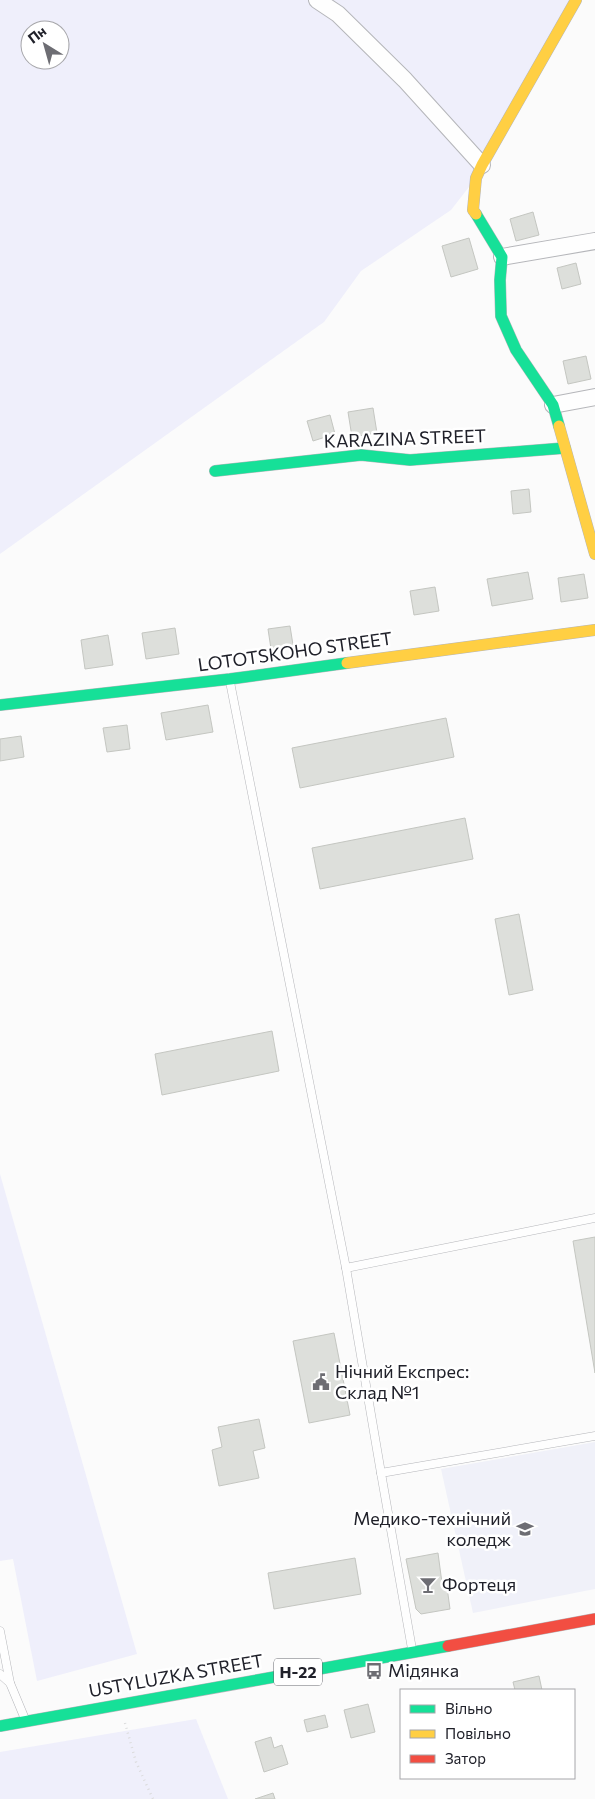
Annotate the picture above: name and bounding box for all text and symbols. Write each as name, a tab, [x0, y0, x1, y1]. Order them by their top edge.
north arrow	[20, 20, 70, 70]
text: Пн	[24, 22, 49, 47]
street label: KARAZINA STREET	[323, 424, 486, 452]
street label: LOTOTSKOHO STREET	[196, 626, 393, 676]
place label: Нічний Експрес: Склад №1	[335, 1360, 469, 1403]
public building icon: Нічний Експрес: Склад №1	[311, 1372, 331, 1392]
place label: Медико-технічний коледж	[353, 1507, 511, 1550]
school or university icon: Медико-технічний коледж	[515, 1519, 535, 1539]
place label: Фортеця	[442, 1573, 516, 1595]
bar icon: Фортеця	[418, 1575, 438, 1595]
street label: USTYLUZKA STREET	[87, 1649, 265, 1701]
road number: Н-22	[274, 1658, 322, 1685]
place label: Мідянка	[388, 1659, 459, 1681]
bus stop icon: Мідянка	[364, 1661, 384, 1681]
legend	[400, 1689, 575, 1779]
text: Вільно	[445, 1699, 492, 1717]
text: Повільно	[445, 1724, 511, 1742]
text: Затор	[445, 1749, 486, 1767]

